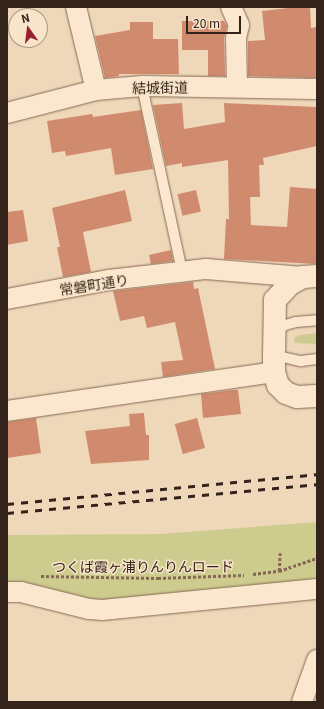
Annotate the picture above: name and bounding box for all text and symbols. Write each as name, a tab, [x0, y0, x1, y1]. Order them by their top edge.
north arrow	[8, 8, 48, 48]
scale bar	[188, 8, 243, 34]
text: N	[19, 9, 31, 26]
text: 20 m	[193, 14, 220, 31]
street label: 結城街道	[132, 78, 188, 96]
street label: 常磐町通り	[58, 270, 130, 298]
street label: つくば霞ヶ浦りんりんロード	[52, 558, 234, 574]

